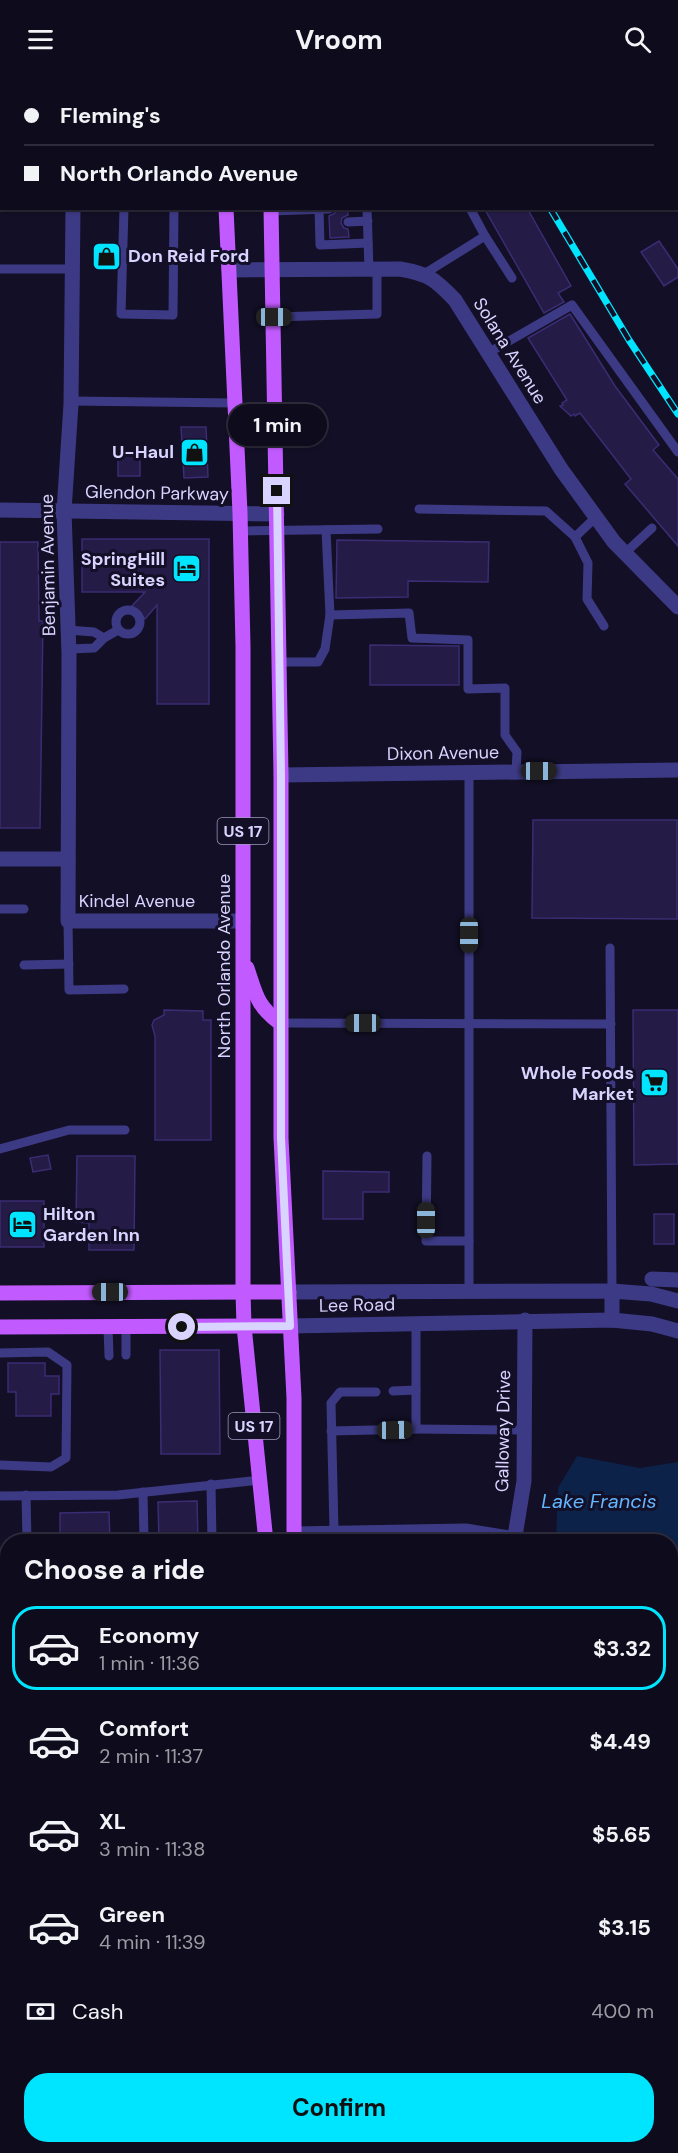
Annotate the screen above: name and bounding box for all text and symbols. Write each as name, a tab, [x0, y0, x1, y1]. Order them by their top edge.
text: Vroom	[295, 22, 383, 57]
icon: menu	[24, 23, 57, 56]
icon: search	[621, 23, 654, 56]
text: Fleming's	[60, 101, 161, 130]
text: North Orlando Avenue	[60, 159, 298, 188]
shop icon: Don Reid Ford	[91, 240, 123, 272]
place label: Don Reid Ford	[128, 244, 249, 268]
street label: Solana Avenue	[468, 293, 552, 409]
car	[256, 308, 292, 326]
callout: 1 min	[228, 404, 326, 446]
text: 1 min	[253, 412, 302, 438]
shop icon: U-Haul	[179, 436, 211, 468]
place label: U-Haul	[112, 440, 174, 464]
route end	[263, 477, 290, 504]
street label: Glendon Parkway	[85, 480, 229, 506]
street label: Benjamin Avenue	[35, 494, 61, 636]
place label: SpringHill Suites	[81, 547, 165, 592]
hotel icon: SpringHill Suites	[170, 553, 202, 585]
street label: Dixon Avenue	[387, 740, 499, 766]
car	[521, 762, 557, 780]
road number: US 17	[218, 818, 268, 844]
street label: North Orlando Avenue	[212, 874, 236, 1058]
street label: Kindel Avenue	[79, 889, 195, 913]
car	[460, 917, 478, 953]
car	[345, 1014, 381, 1032]
place label: Whole Foods Market	[521, 1061, 634, 1106]
supermarket icon: Whole Foods Market	[639, 1067, 671, 1099]
place label: Hilton Garden Inn	[43, 1202, 140, 1247]
car	[417, 1202, 435, 1238]
hotel icon: Hilton Garden Inn	[6, 1208, 38, 1240]
car	[92, 1283, 128, 1301]
street label: Lee Road	[319, 1292, 395, 1318]
route start	[168, 1313, 195, 1340]
street label: Galloway Drive	[490, 1370, 516, 1492]
road number: US 17	[228, 1413, 280, 1439]
car	[377, 1421, 413, 1439]
water label: Lake Francis	[541, 1488, 657, 1514]
text: Choose a ride	[24, 1552, 205, 1587]
icon: car	[27, 1621, 81, 1675]
text: Economy	[99, 1621, 199, 1650]
text: $3.32	[593, 1634, 651, 1663]
text: 1 min · 11:36	[99, 1650, 200, 1676]
icon: car	[27, 1714, 81, 1768]
text: Comfort	[99, 1714, 189, 1743]
text: $4.49	[590, 1727, 651, 1756]
text: 2 min · 11:37	[99, 1743, 203, 1769]
icon: car	[27, 1807, 81, 1861]
text: XL	[99, 1807, 126, 1836]
text: $5.65	[592, 1820, 651, 1849]
text: 3 min · 11:38	[99, 1836, 205, 1862]
icon: car	[27, 1900, 81, 1954]
text: Green	[99, 1900, 165, 1929]
text: $3.15	[598, 1913, 651, 1942]
text: 4 min · 11:39	[99, 1929, 205, 1955]
icon: cash	[24, 1995, 57, 2028]
text: Cash	[72, 1997, 123, 2026]
text: 400 m	[591, 1998, 654, 2024]
button: Confirm	[24, 2073, 654, 2142]

